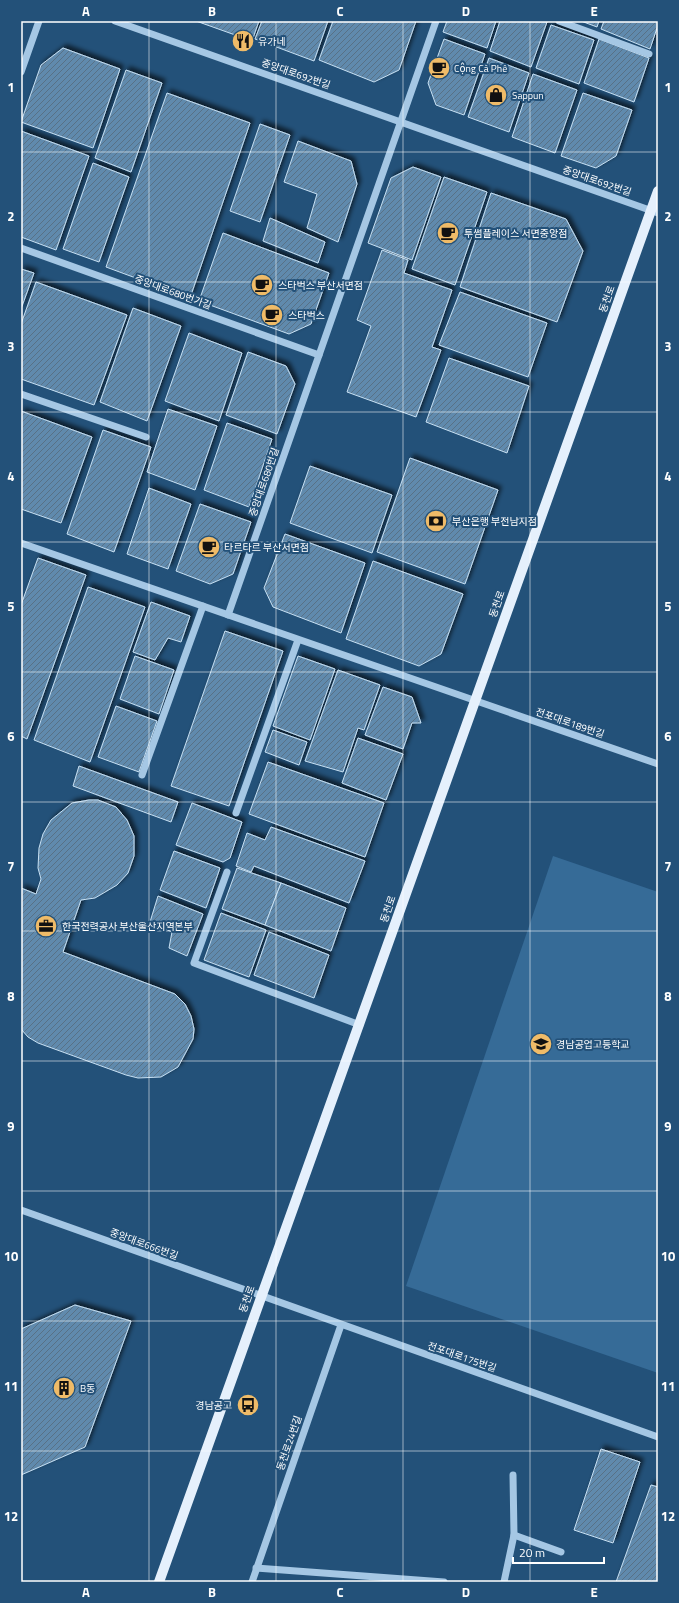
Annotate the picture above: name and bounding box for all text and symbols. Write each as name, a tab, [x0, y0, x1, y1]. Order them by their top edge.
text: A	[82, 1, 90, 21]
text: B	[208, 1, 216, 21]
text: C	[336, 1, 344, 21]
text: D	[462, 1, 470, 21]
text: E	[590, 1, 598, 21]
restaurant icon: 유가네	[230, 28, 256, 54]
place label: 유가네	[258, 34, 286, 49]
street label: 중앙대로692번길	[260, 55, 332, 93]
cafe icon: Cộng Cà Phê	[426, 55, 452, 81]
place label: Cộng Cà Phê	[454, 61, 507, 76]
text: 1	[7, 77, 15, 97]
text: 1	[664, 77, 672, 97]
shop icon: Sappun	[483, 82, 509, 108]
place label: Sappun	[512, 88, 544, 103]
street label: 중앙대로692번길	[561, 162, 633, 200]
text: 2	[7, 206, 15, 226]
text: 2	[664, 206, 672, 226]
cafe icon: 투썸플레이스 서면중앙점	[435, 220, 461, 246]
place label: 투썸플레이스 서면중앙점	[464, 226, 567, 241]
street label: 중앙대로680번가길	[132, 271, 214, 313]
cafe icon: 스타벅스 부산서면점	[249, 272, 275, 298]
place label: 스타벅스 부산서면점	[278, 278, 363, 293]
street label: 동천로	[595, 283, 619, 315]
cafe icon: 스타벅스	[259, 302, 285, 328]
place label: 스타벅스	[288, 308, 325, 323]
text: 3	[7, 336, 15, 356]
text: 3	[664, 336, 672, 356]
street label: 중앙대로680번길	[245, 446, 283, 518]
text: 4	[7, 466, 15, 486]
text: 4	[664, 466, 672, 486]
bank icon: 부산은행 부전남지점	[423, 508, 449, 534]
place label: 부산은행 부전남지점	[452, 514, 537, 529]
cafe icon: 타르타르 부산서면점	[196, 534, 222, 560]
place label: 타르타르 부산서면점	[224, 540, 309, 555]
street label: 동천로	[485, 588, 509, 620]
text: 5	[7, 596, 15, 616]
text: 5	[664, 596, 672, 616]
street label: 전포대로189번길	[534, 704, 606, 742]
text: 6	[7, 726, 15, 746]
text: 6	[664, 726, 672, 746]
text: 7	[7, 856, 15, 876]
text: 7	[664, 856, 672, 876]
street label: 동천로	[376, 894, 400, 924]
office icon: 한국전력공사 부산울산지역본부	[33, 913, 59, 939]
place label: 한국전력공사 부산울산지역본부	[62, 919, 193, 934]
text: 8	[7, 986, 15, 1006]
text: 8	[664, 986, 672, 1006]
school or university icon: 경남공업고등학교	[528, 1031, 554, 1057]
place label: 경남공업고등학교	[556, 1037, 630, 1052]
text: 9	[7, 1116, 15, 1136]
text: 9	[664, 1116, 672, 1136]
street label: 중앙대로666번길	[108, 1225, 180, 1263]
text: 10	[4, 1246, 18, 1266]
text: 10	[661, 1246, 675, 1266]
street label: 동천로	[235, 1283, 259, 1315]
street label: 전포대로175번길	[426, 1338, 498, 1376]
building icon: B동	[51, 1375, 77, 1401]
text: 11	[4, 1376, 18, 1396]
text: 11	[661, 1376, 675, 1396]
place label: B동	[80, 1381, 95, 1396]
bus stop icon: 경남공고	[235, 1392, 261, 1418]
place label: 경남공고	[195, 1398, 232, 1413]
street label: 동천로24번길	[273, 1414, 305, 1472]
text: 12	[4, 1506, 18, 1526]
text: 12	[661, 1506, 675, 1526]
scale bar	[513, 1539, 604, 1565]
text: 20 m	[519, 1543, 545, 1562]
text: A	[82, 1582, 90, 1602]
text: B	[208, 1582, 216, 1602]
text: C	[336, 1582, 344, 1602]
text: D	[462, 1582, 470, 1602]
text: E	[590, 1582, 598, 1602]

